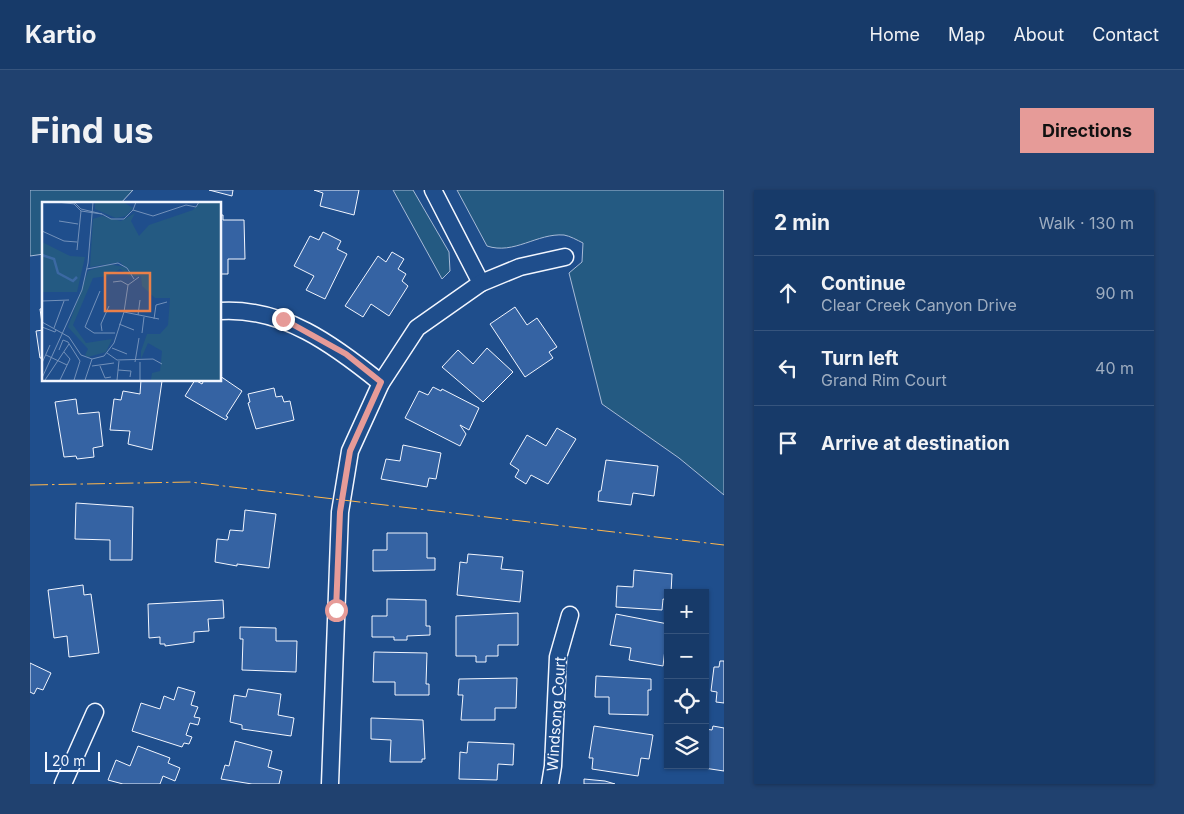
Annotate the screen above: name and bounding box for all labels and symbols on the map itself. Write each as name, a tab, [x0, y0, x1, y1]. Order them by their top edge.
inset map	[42, 202, 221, 381]
route end	[272, 308, 295, 331]
route start	[325, 599, 348, 622]
street label: Windsong Court	[543, 656, 570, 772]
scale bar	[45, 749, 100, 772]

